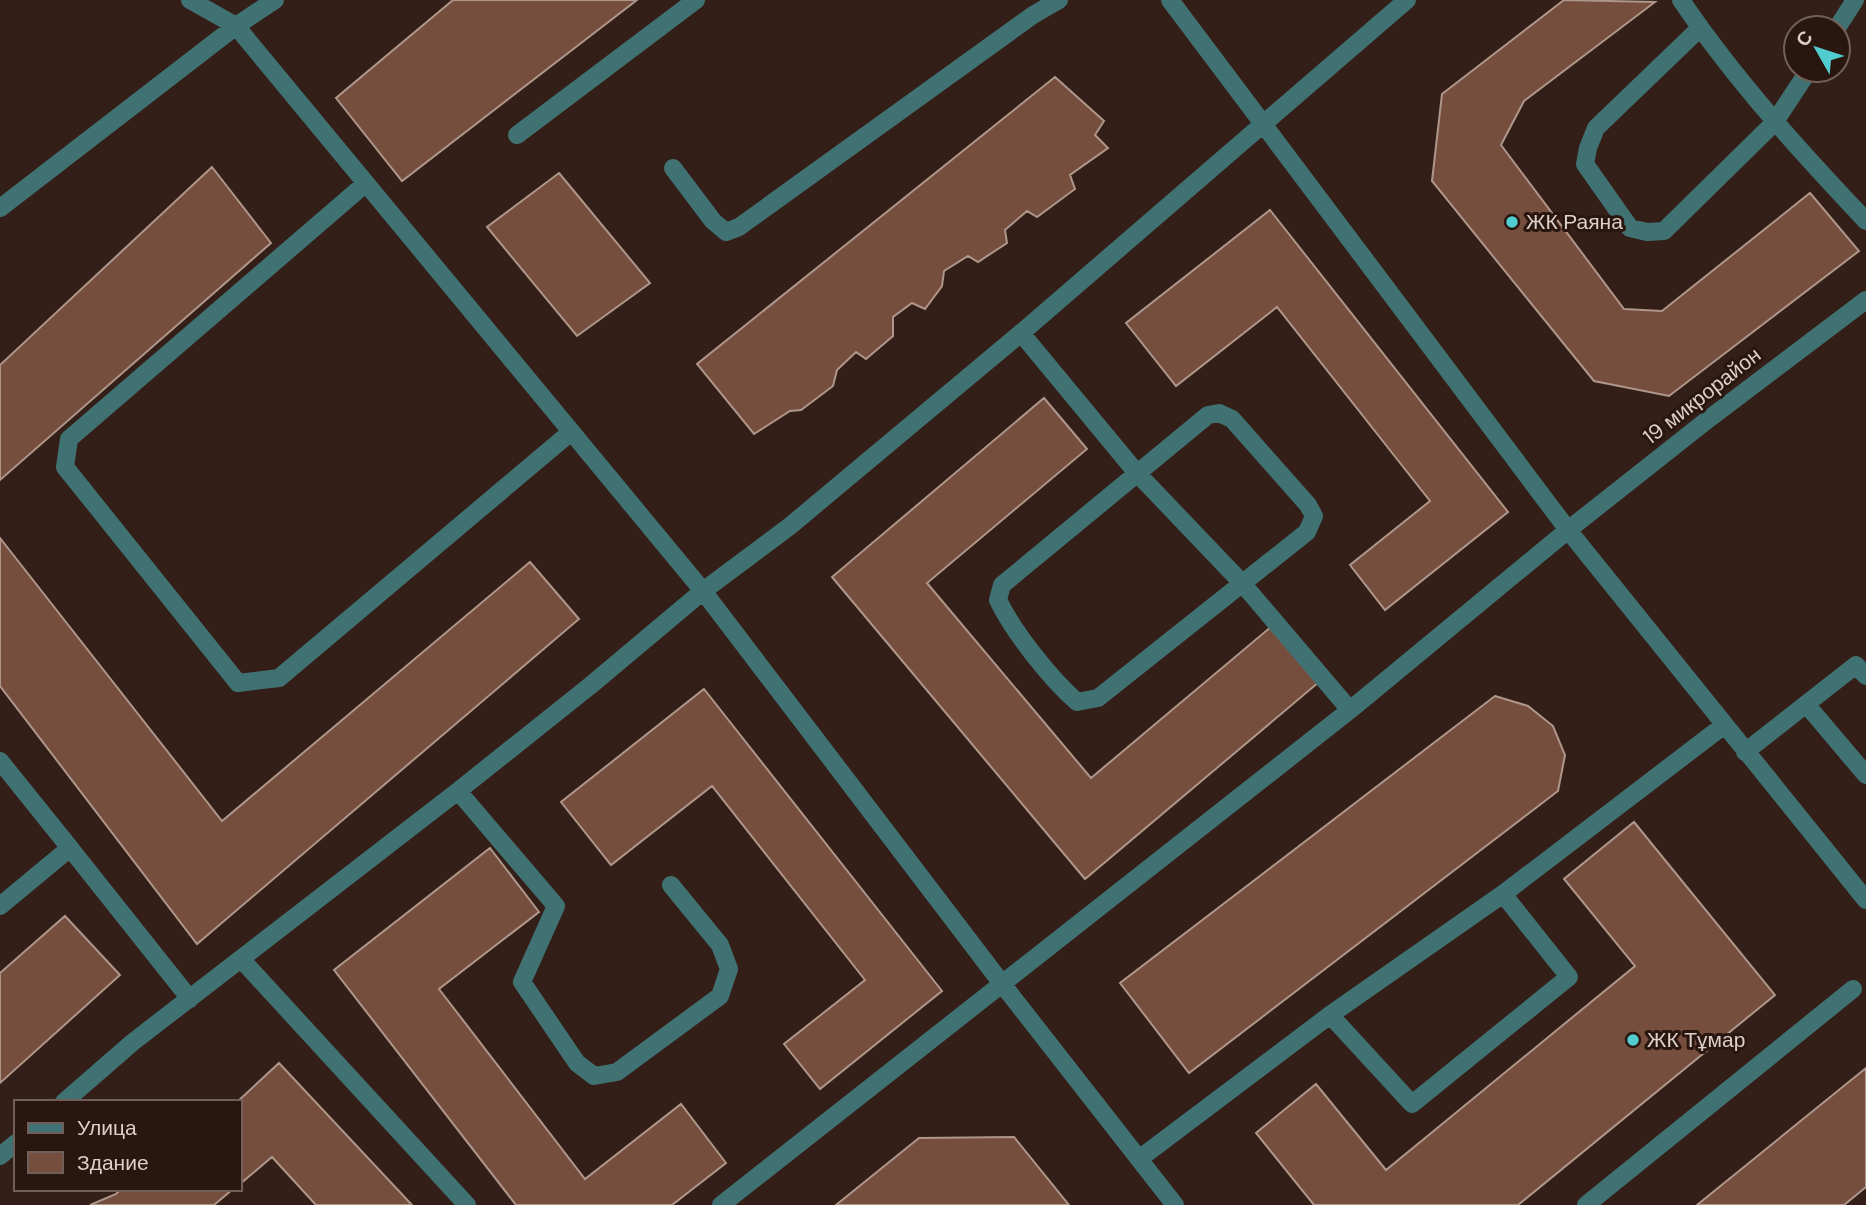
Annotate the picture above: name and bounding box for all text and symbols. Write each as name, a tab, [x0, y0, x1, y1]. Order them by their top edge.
north arrow	[1782, 14, 1852, 84]
text: С	[1790, 25, 1818, 52]
place label: ЖК Раяна	[1526, 208, 1623, 236]
marker: ЖК Раяна	[1504, 214, 1520, 230]
street label: 19 микрорайон	[1637, 341, 1767, 451]
place label: ЖК Тұмар	[1647, 1026, 1745, 1054]
marker: ЖК Тұмар	[1625, 1032, 1641, 1048]
legend	[14, 1100, 242, 1191]
text: Улица	[77, 1114, 137, 1142]
text: Здание	[77, 1149, 149, 1177]

